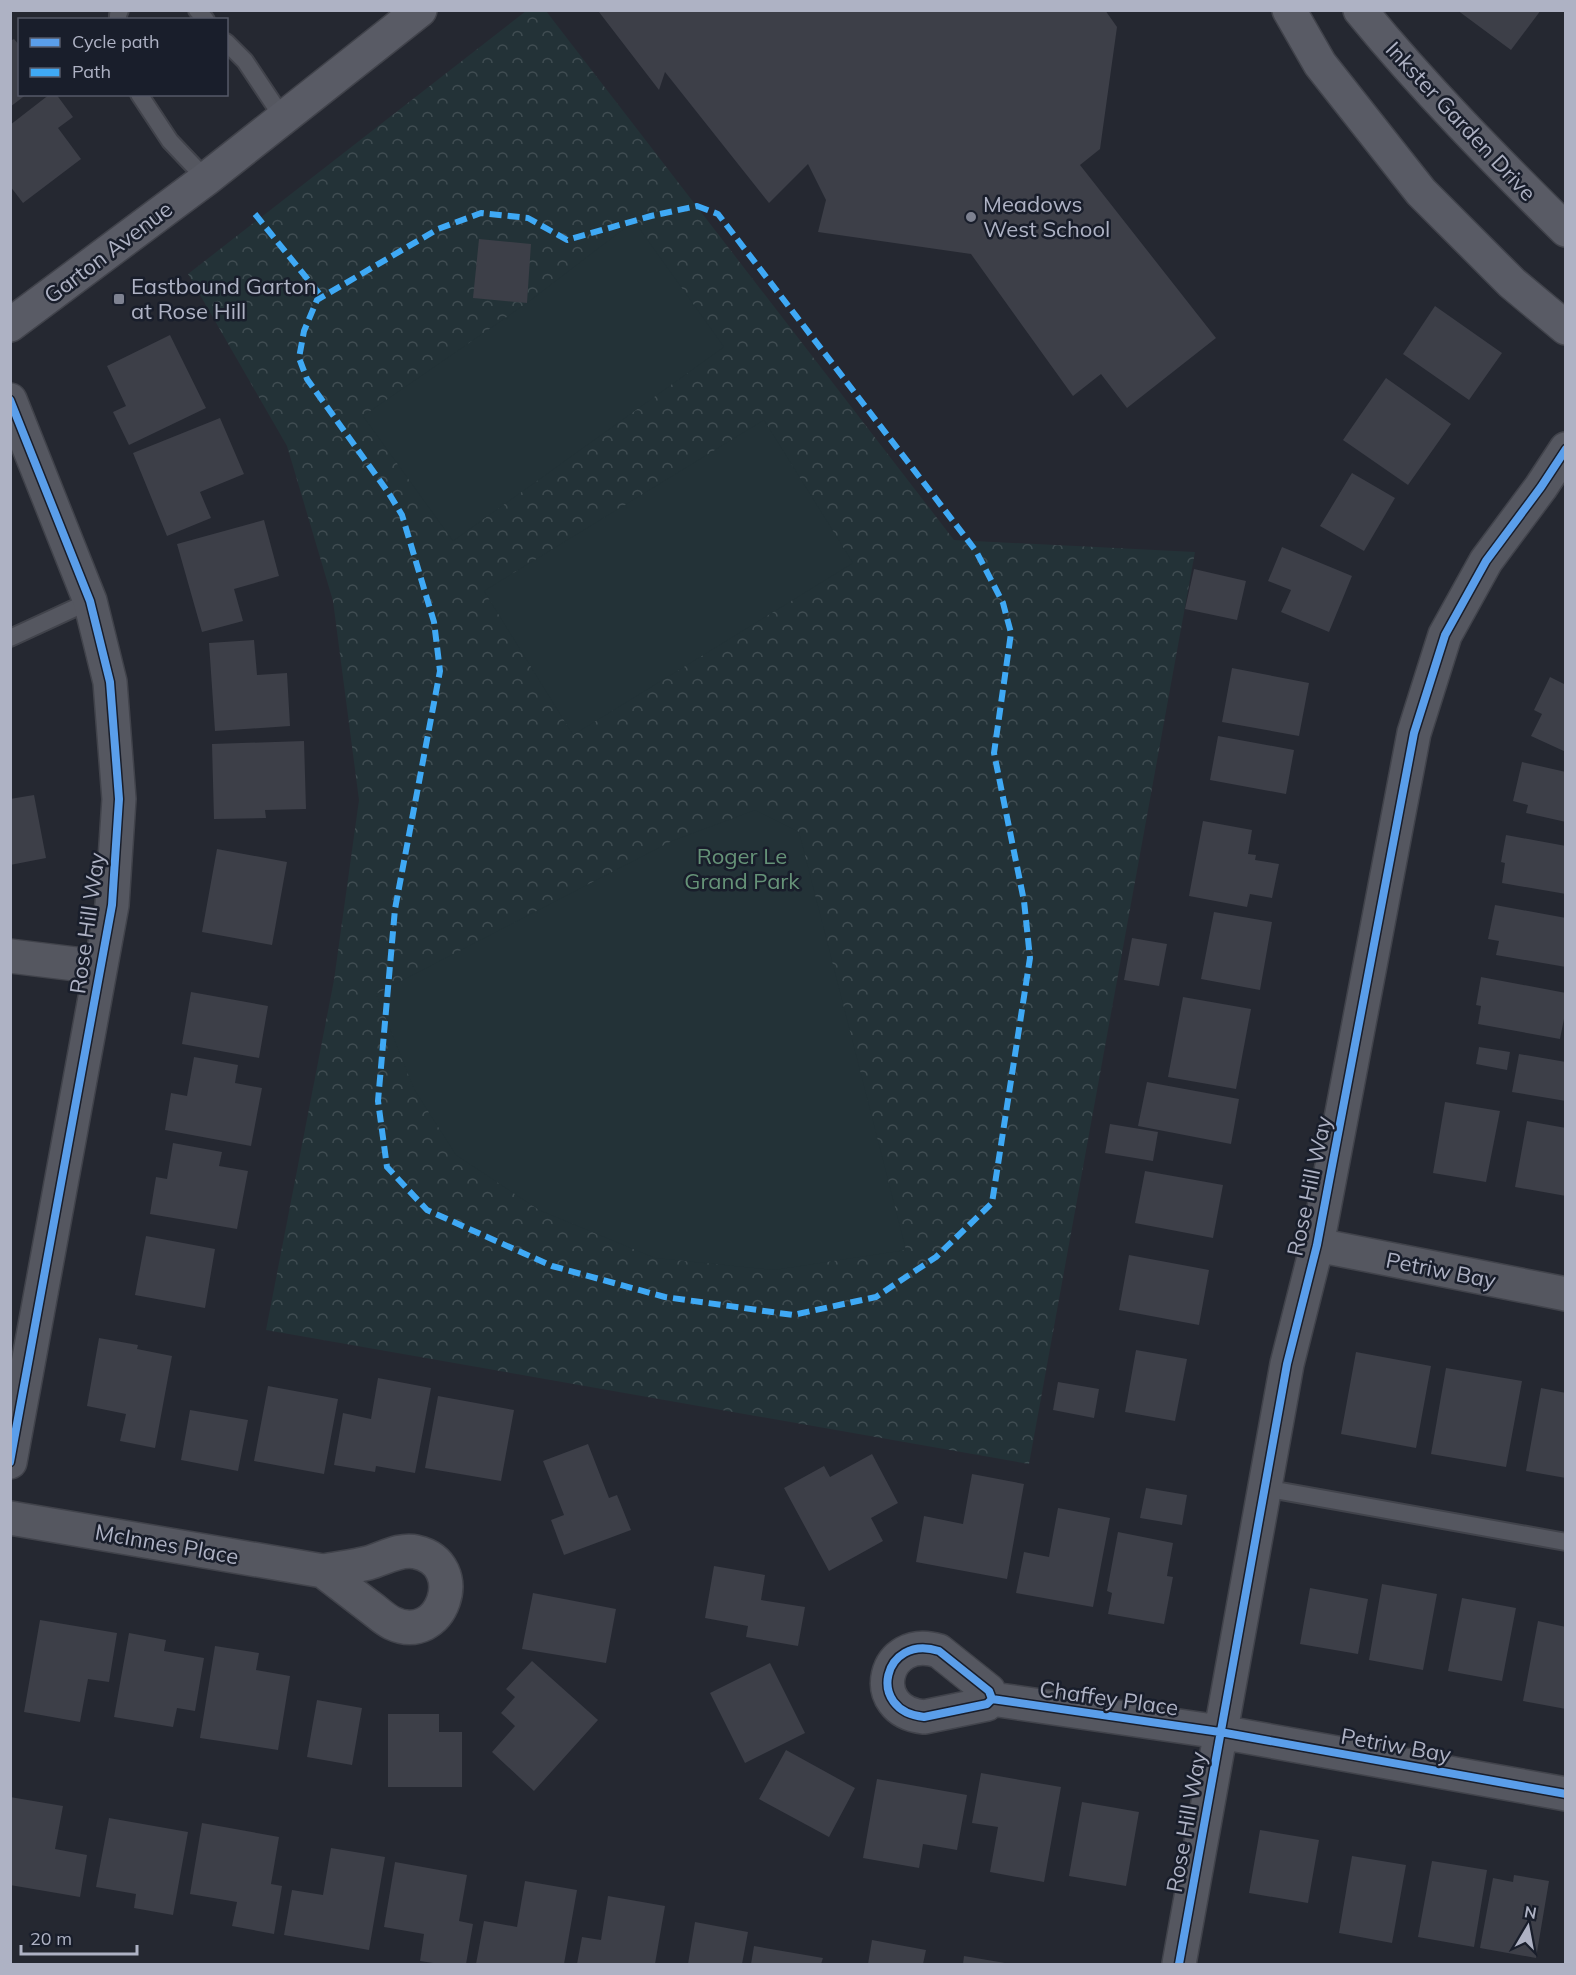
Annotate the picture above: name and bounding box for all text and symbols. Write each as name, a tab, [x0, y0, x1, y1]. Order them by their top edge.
legend	[18, 18, 228, 96]
text: Cycle path	[72, 30, 159, 53]
street label: Inkster Garden Drive	[1380, 35, 1542, 207]
text: Path	[72, 60, 111, 83]
place label: Meadows West School	[983, 190, 1110, 243]
street label: Garton Avenue	[38, 195, 178, 309]
marker: Meadows West School	[964, 210, 978, 224]
place label: Eastbound Garton at Rose Hill	[131, 272, 317, 325]
marker: Eastbound Garton at Rose Hill	[112, 292, 126, 306]
park label: Roger Le Grand Park	[684, 842, 800, 895]
street label: Rose Hill Way	[63, 850, 111, 995]
street label: Rose Hill Way	[1280, 1113, 1338, 1259]
street label: Petriw Bay	[1384, 1246, 1499, 1294]
street label: McInnes Place	[93, 1518, 241, 1570]
street label: Chaffey Place	[1038, 1674, 1180, 1722]
street label: Petriw Bay	[1339, 1722, 1454, 1769]
street label: Rose Hill Way	[1160, 1749, 1212, 1895]
north arrow	[1498, 1897, 1558, 1957]
text: N	[1523, 1901, 1538, 1923]
scale bar	[21, 1918, 136, 1956]
text: 20 m	[30, 1927, 72, 1950]

